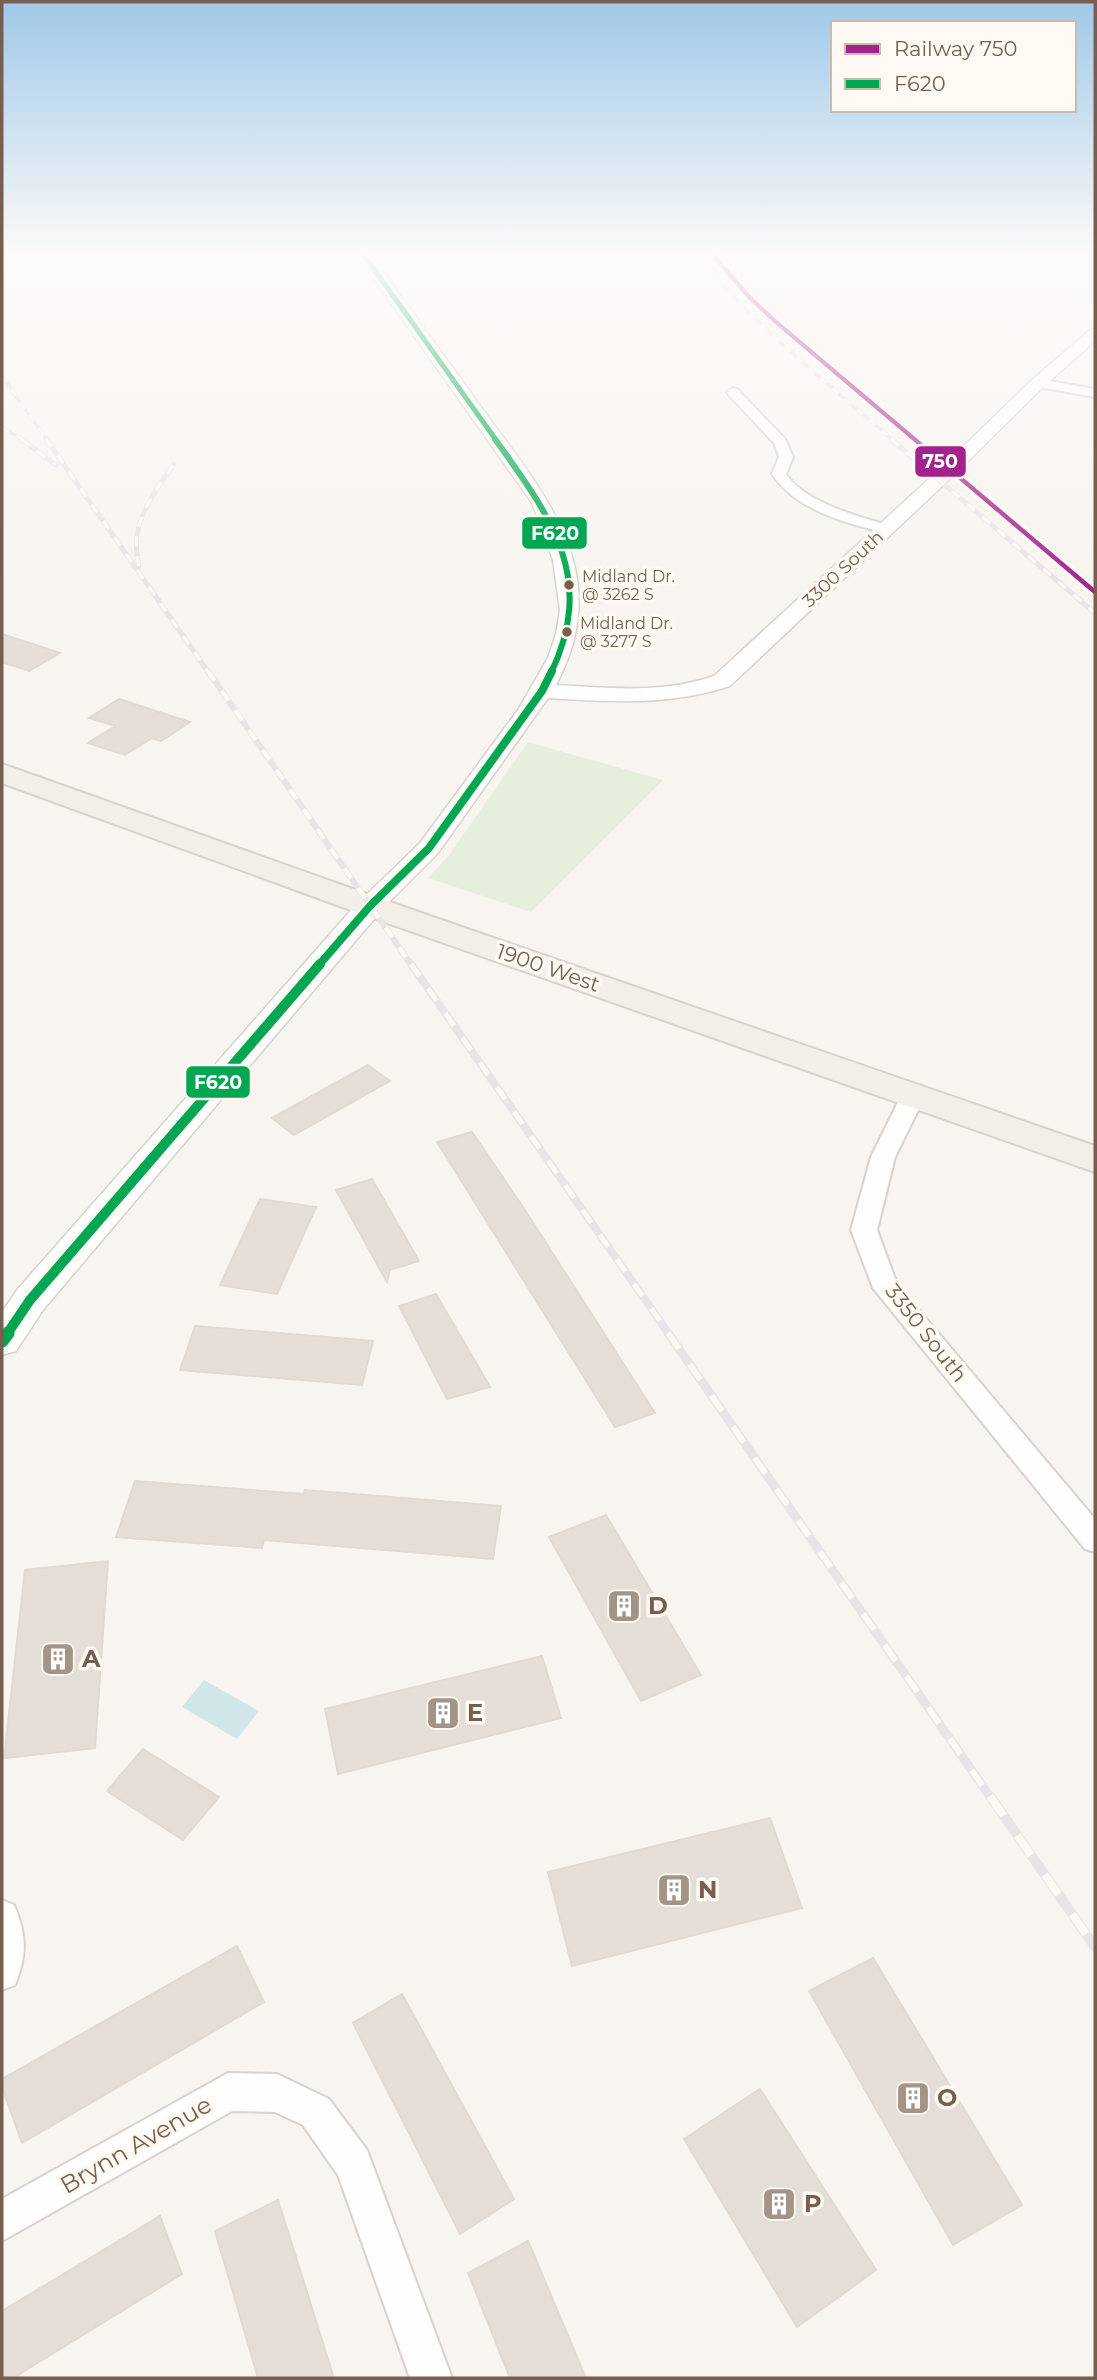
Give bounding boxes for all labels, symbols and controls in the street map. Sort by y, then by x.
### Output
legend [831,21,1076,112]
text: Railway 750 [894,36,1017,61]
text: F620 [894,71,946,96]
line badge: 750 [914,445,967,478]
text: 750 [922,450,958,473]
line badge: F620 [521,516,588,550]
text: F620 [531,522,579,545]
street label: 3300 South [798,526,888,612]
place label: Midland Dr. @ 3262 S [582,567,675,604]
marker: Midland Dr. @ 3262 S [562,578,576,592]
place label: Midland Dr. @ 3277 S [580,614,673,651]
marker: Midland Dr. @ 3277 S [560,625,574,639]
street label: 1900 West [493,938,603,997]
line badge: F620 [185,1065,251,1099]
text: F620 [194,1071,242,1094]
street label: 3350 South [880,1279,972,1387]
building icon: D [605,1587,643,1625]
place label: D [648,1591,668,1620]
building icon: A [39,1640,77,1678]
place label: A [81,1644,101,1673]
building icon: E [424,1694,462,1732]
place label: E [467,1698,483,1727]
building icon: N [655,1871,693,1909]
place label: N [698,1875,717,1904]
building icon: O [894,2079,932,2117]
place label: O [937,2083,957,2112]
street label: Brynn Avenue [55,2090,217,2200]
building icon: P [760,2185,798,2223]
place label: P [804,2189,822,2218]

